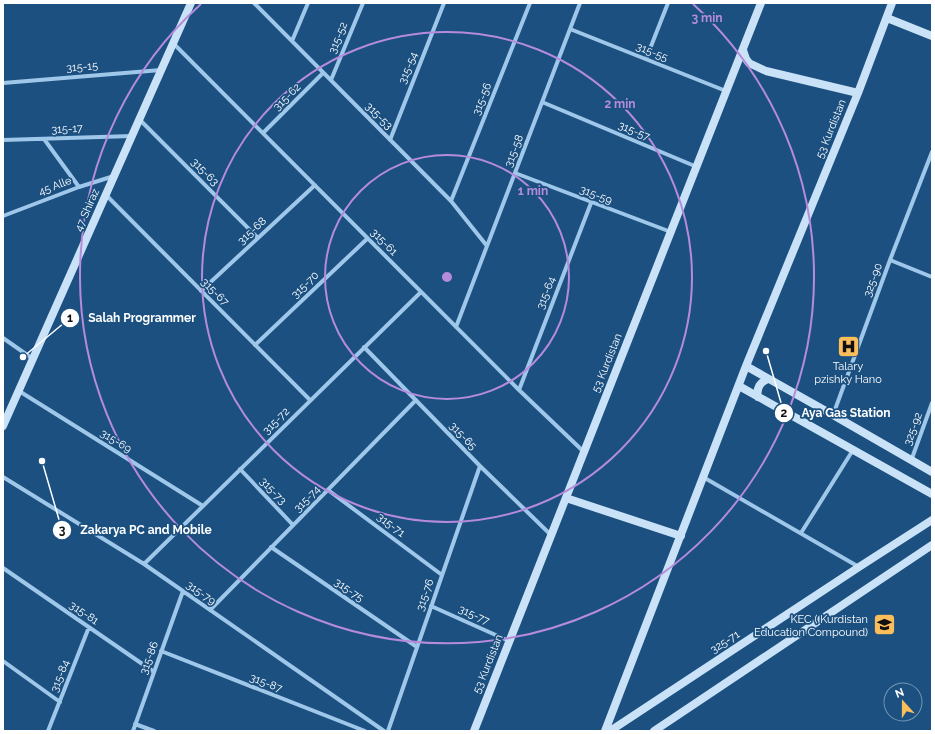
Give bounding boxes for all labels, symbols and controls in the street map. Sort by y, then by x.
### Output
text: 3 min [691,11,723,25]
street label: 315-52 [326,20,350,56]
street label: 315-55 [634,40,670,64]
street label: 315-54 [396,50,420,86]
street label: 315-15 [66,59,98,75]
street label: 315-62 [271,80,304,113]
street label: 315-56 [470,81,494,117]
text: 2 min [604,97,636,111]
street label: 53 Kurdistan [813,98,849,160]
street label: 315-53 [363,100,395,132]
street label: 315-57 [616,119,652,143]
street label: 315-17 [51,122,83,136]
street label: 315-58 [502,133,526,169]
street label: 315-63 [188,155,222,189]
street label: 45 Alle [37,174,74,198]
street label: 315-59 [578,183,614,207]
text: 1 min [518,184,548,198]
street label: 47 Shiraz [72,186,102,233]
street label: 315-68 [235,215,269,247]
street label: 315-61 [368,226,400,258]
street label: 325-90 [861,261,885,299]
street label: 315-70 [288,269,322,301]
centre of rings [440,270,454,284]
street label: 315-67 [198,275,232,309]
street label: 315-64 [534,275,558,311]
callout: Salah Programmer [60,306,203,330]
text: 1 [67,311,73,325]
text: Salah Programmer [88,311,196,325]
street label: 53 Kurdistan [589,332,625,394]
hospital icon: Talary pzishky Hano [835,333,861,359]
place label: Talary pzishky Hano [814,360,882,386]
callout: Aya Gas Station [774,401,899,425]
street label: 315-72 [260,405,292,437]
text: 2 [781,406,788,420]
text: Aya Gas Station [801,406,891,420]
street label: 325-92 [901,410,925,447]
street label: 315-65 [447,419,479,453]
street label: 315-69 [98,426,134,456]
street label: 315-73 [257,475,289,507]
street label: 315-74 [291,483,323,515]
street label: 315-71 [375,510,408,540]
callout: Zakarya PC and Mobile [52,518,220,542]
text: 3 [59,523,66,537]
text: Zakarya PC and Mobile [80,523,212,537]
street label: 315-75 [332,576,366,604]
street label: 315-76 [413,577,437,613]
street label: 315-79 [184,578,218,608]
street label: 315-81 [67,599,101,628]
street label: 315-77 [456,602,492,628]
school or university icon: KEC ( Kurdistan Education Compound) [871,612,897,638]
place label: KEC ( Kurdistan Education Compound) [754,613,868,639]
street label: 325-71 [708,628,742,656]
street label: 53 Kurdistan [470,633,506,695]
street label: 315-86 [137,639,161,676]
street label: 315-84 [48,658,72,694]
street label: 315-87 [248,671,284,695]
north arrow [883,682,923,722]
text: N [893,686,906,701]

